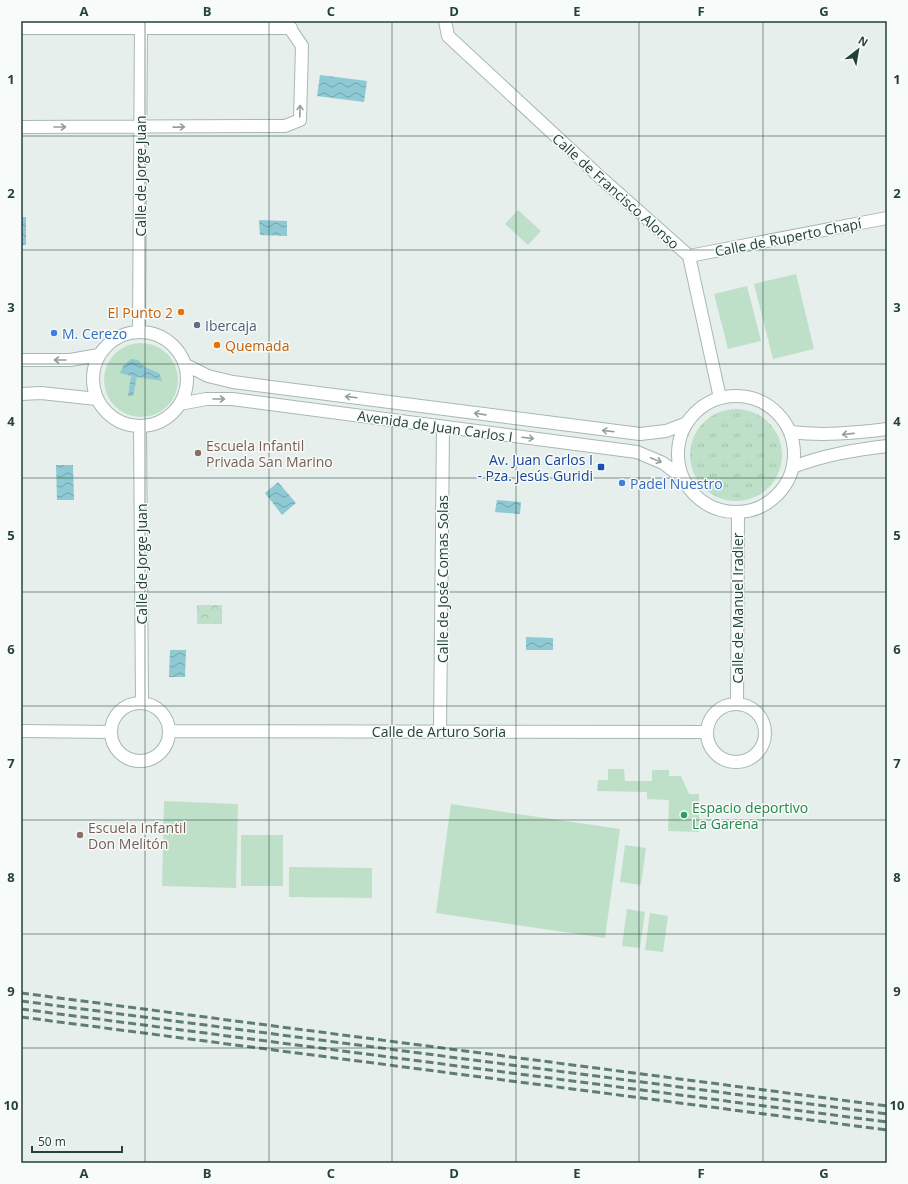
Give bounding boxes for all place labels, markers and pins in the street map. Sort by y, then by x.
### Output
place label: El Punto 2 [107,303,173,322]
marker: El Punto 2 [176,307,186,317]
place label: Ibercaja [205,316,257,335]
marker: Ibercaja [192,320,202,330]
place label: M. Cerezo [62,324,127,343]
marker: M. Cerezo [49,328,59,338]
place label: Quemada [225,336,289,355]
marker: Quemada [212,340,222,350]
place label: Escuela Infantil Privada San Marino [206,436,333,471]
marker: Escuela Infantil Privada San Marino [193,448,203,458]
place label: Av. Juan Carlos I - Pza. Jesús Guridi [477,450,593,485]
marker: Av. Juan Carlos I - Pza. Jesús Guridi [596,462,606,472]
place label: Padel Nuestro [630,474,723,493]
marker: Padel Nuestro [617,478,627,488]
place label: Espacio deportivo La Garena [692,798,808,833]
marker: Espacio deportivo La Garena [679,810,689,820]
place label: Escuela Infantil Don Melitón [88,818,186,853]
marker: Escuela Infantil Don Melitón [75,830,85,840]

